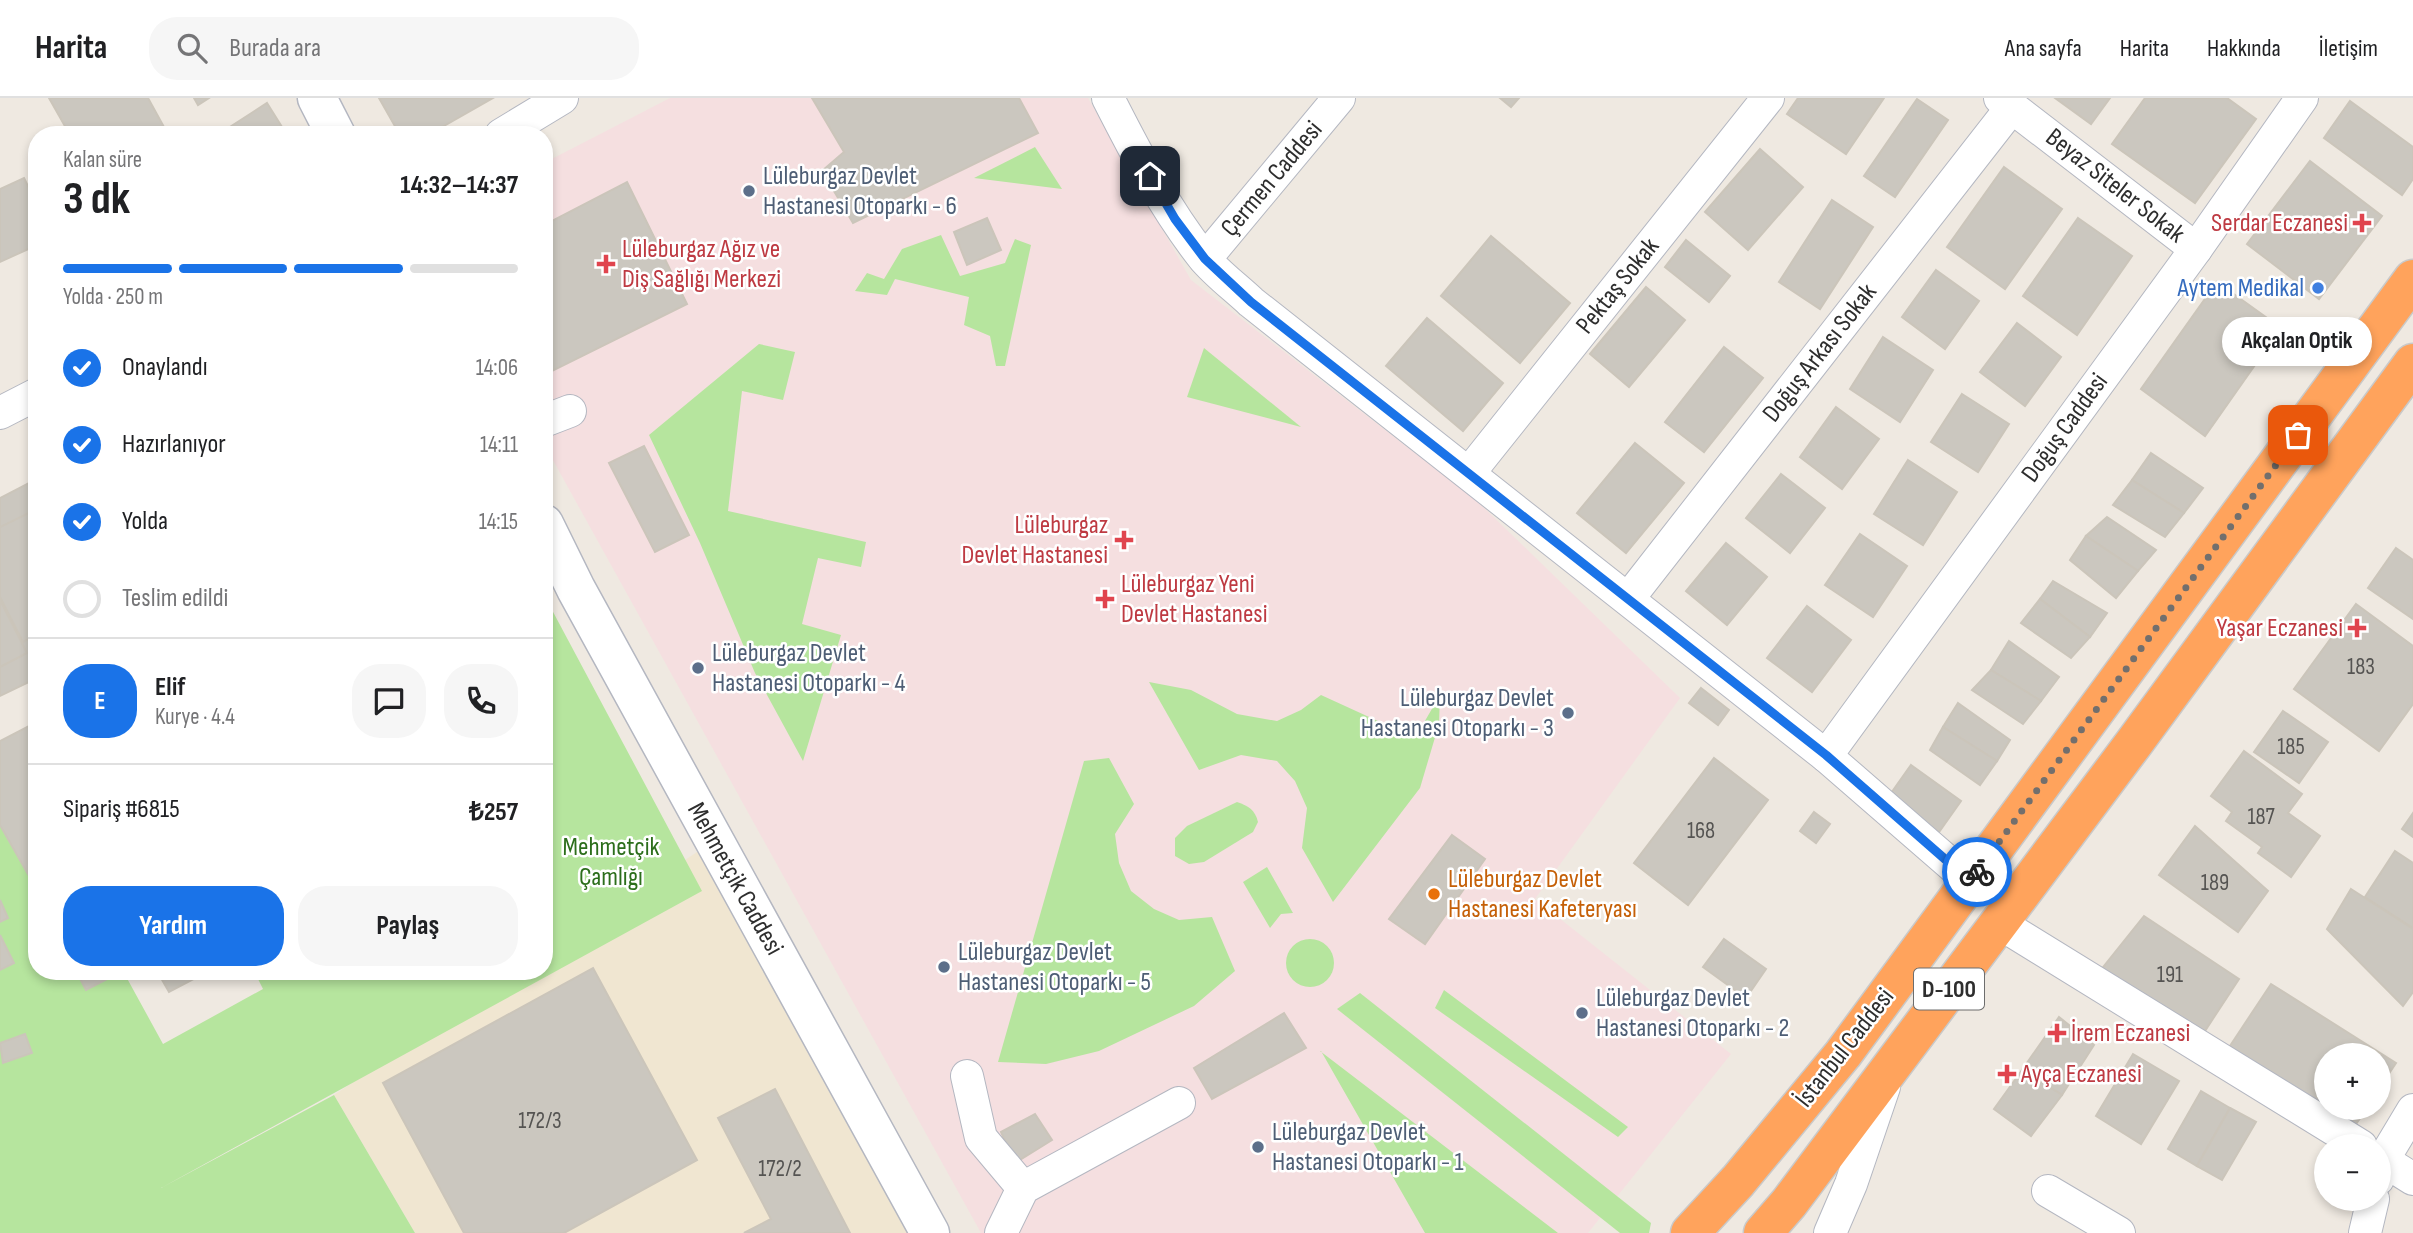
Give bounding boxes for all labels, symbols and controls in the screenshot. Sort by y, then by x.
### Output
search box [149,17,639,80]
text: Harita [35,28,107,68]
icon: search [173,29,211,67]
text: Burada ara [229,33,321,64]
text: Ana sayfa [2005,34,2082,63]
text: Harita [2120,34,2169,63]
text: Hakkında [2207,34,2281,63]
text: İletişim [2319,34,2378,63]
street label: Çermen Caddesi [1215,115,1329,243]
street label: Beyaz Siteler Sokak [2039,122,2191,250]
text: Kalan süre [63,146,142,174]
pin [1120,146,1180,206]
icon: home [1131,157,1169,195]
place label: Lüleburgaz Devlet Hastanesi Otoparkı - 6 [763,161,957,222]
text: 14:32–14:37 [400,170,518,201]
text: 3 dk [63,172,130,227]
marker: Lüleburgaz Devlet Hastanesi Otoparkı - 6 [741,183,757,199]
place label: Serdar Eczanesi [2211,208,2348,239]
marker: Serdar Eczanesi [2354,215,2370,231]
street label: Pektaş Sokak [1570,232,1666,340]
place label: Lüleburgaz Ağız ve Diş Sağlığı Merkezi [622,234,781,295]
marker: Lüleburgaz Ağız ve Diş Sağlığı Merkezi [596,254,616,274]
place label: Aytem Medikal [2177,273,2304,304]
street label: Doğuş Arkası Sokak [1756,277,1884,428]
marker: Aytem Medikal [2310,280,2326,296]
text: Yolda · 250 m [63,283,163,311]
callout: Akçalan Optik [2223,316,2373,365]
text: Akçalan Optik [2241,327,2353,355]
icon: check [63,349,101,387]
text: Onaylandı [122,352,207,383]
text: 14:06 [476,354,518,382]
street label: Doğuş Caddesi [2015,368,2115,488]
pin [2268,405,2328,465]
icon: bag [2279,416,2317,454]
icon: check [63,426,101,464]
text: Hazırlanıyor [122,429,226,460]
text: 14:11 [480,431,518,459]
icon: check [63,503,101,541]
text: Yolda [122,506,168,537]
text: 14:15 [479,508,518,536]
place label: Lüleburgaz Devlet Hastanesi [961,510,1108,571]
marker: Lüleburgaz Devlet Hastanesi [1114,530,1134,550]
place label: Lüleburgaz Yeni Devlet Hastanesi [1121,569,1268,630]
text: Teslim edildi [122,583,228,614]
marker: Lüleburgaz Yeni Devlet Hastanesi [1095,589,1115,609]
place label: Yaşar Eczanesi [2217,613,2343,644]
marker: Yaşar Eczanesi [2349,620,2365,636]
place label: Lüleburgaz Devlet Hastanesi Otoparkı - 4 [712,638,905,699]
house number: 183 [2347,653,2375,681]
marker: Lüleburgaz Devlet Hastanesi Otoparkı - 4 [690,660,706,676]
button: chat [352,664,426,738]
button: phone [444,664,518,738]
text: Elif [155,672,185,703]
place label: Lüleburgaz Devlet Hastanesi Otoparkı - 3 [1361,683,1554,744]
text: E [94,686,106,717]
text: Kurye · 4.4 [155,703,235,731]
marker: Lüleburgaz Devlet Hastanesi Otoparkı - 3 [1560,705,1576,721]
house number: 185 [2277,733,2305,761]
text: Sipariş #6815 [63,794,180,825]
text: ₺257 [469,797,518,828]
street label: Mehmetçik Caddesi [680,797,790,961]
house number: 187 [2247,803,2275,831]
house number: 168 [1687,817,1715,845]
park label: Mehmetçik Çamlığı [563,832,660,893]
courier [1942,837,2012,907]
icon: bike [1958,853,1996,891]
place label: Lüleburgaz Devlet Hastanesi Kafeteryası [1448,864,1637,925]
house number: 189 [2201,869,2229,897]
button: Yardım [63,886,284,966]
button: Paylaş [298,886,518,966]
marker: Lüleburgaz Devlet Hastanesi Kafeteryası [1426,886,1442,902]
place label: Lüleburgaz Devlet Hastanesi Otoparkı - 5 [958,937,1151,998]
marker: Lüleburgaz Devlet Hastanesi Otoparkı - 5 [936,959,952,975]
house number: 191 [2157,961,2183,989]
road number: D-100 [1914,968,1984,1010]
street label: İstanbul Caddesi [1789,982,1901,1114]
place label: Lüleburgaz Devlet Hastanesi Otoparkı - 2 [1596,983,1789,1044]
marker: Lüleburgaz Devlet Hastanesi Otoparkı - 2 [1574,1005,1590,1021]
place label: İrem Eczanesi [2071,1018,2190,1049]
marker: İrem Eczanesi [2049,1025,2065,1041]
map controls [2314,1043,2391,1211]
button: + [2314,1043,2391,1120]
place label: Ayça Eczanesi [2020,1059,2142,1090]
marker: Ayça Eczanesi [1999,1066,2015,1082]
house number: 172/3 [518,1107,562,1135]
place label: Lüleburgaz Devlet Hastanesi Otoparkı - 1 [1272,1117,1464,1178]
button: − [2314,1134,2391,1211]
marker: Lüleburgaz Devlet Hastanesi Otoparkı - 1 [1250,1139,1266,1155]
house number: 172/2 [758,1155,802,1183]

